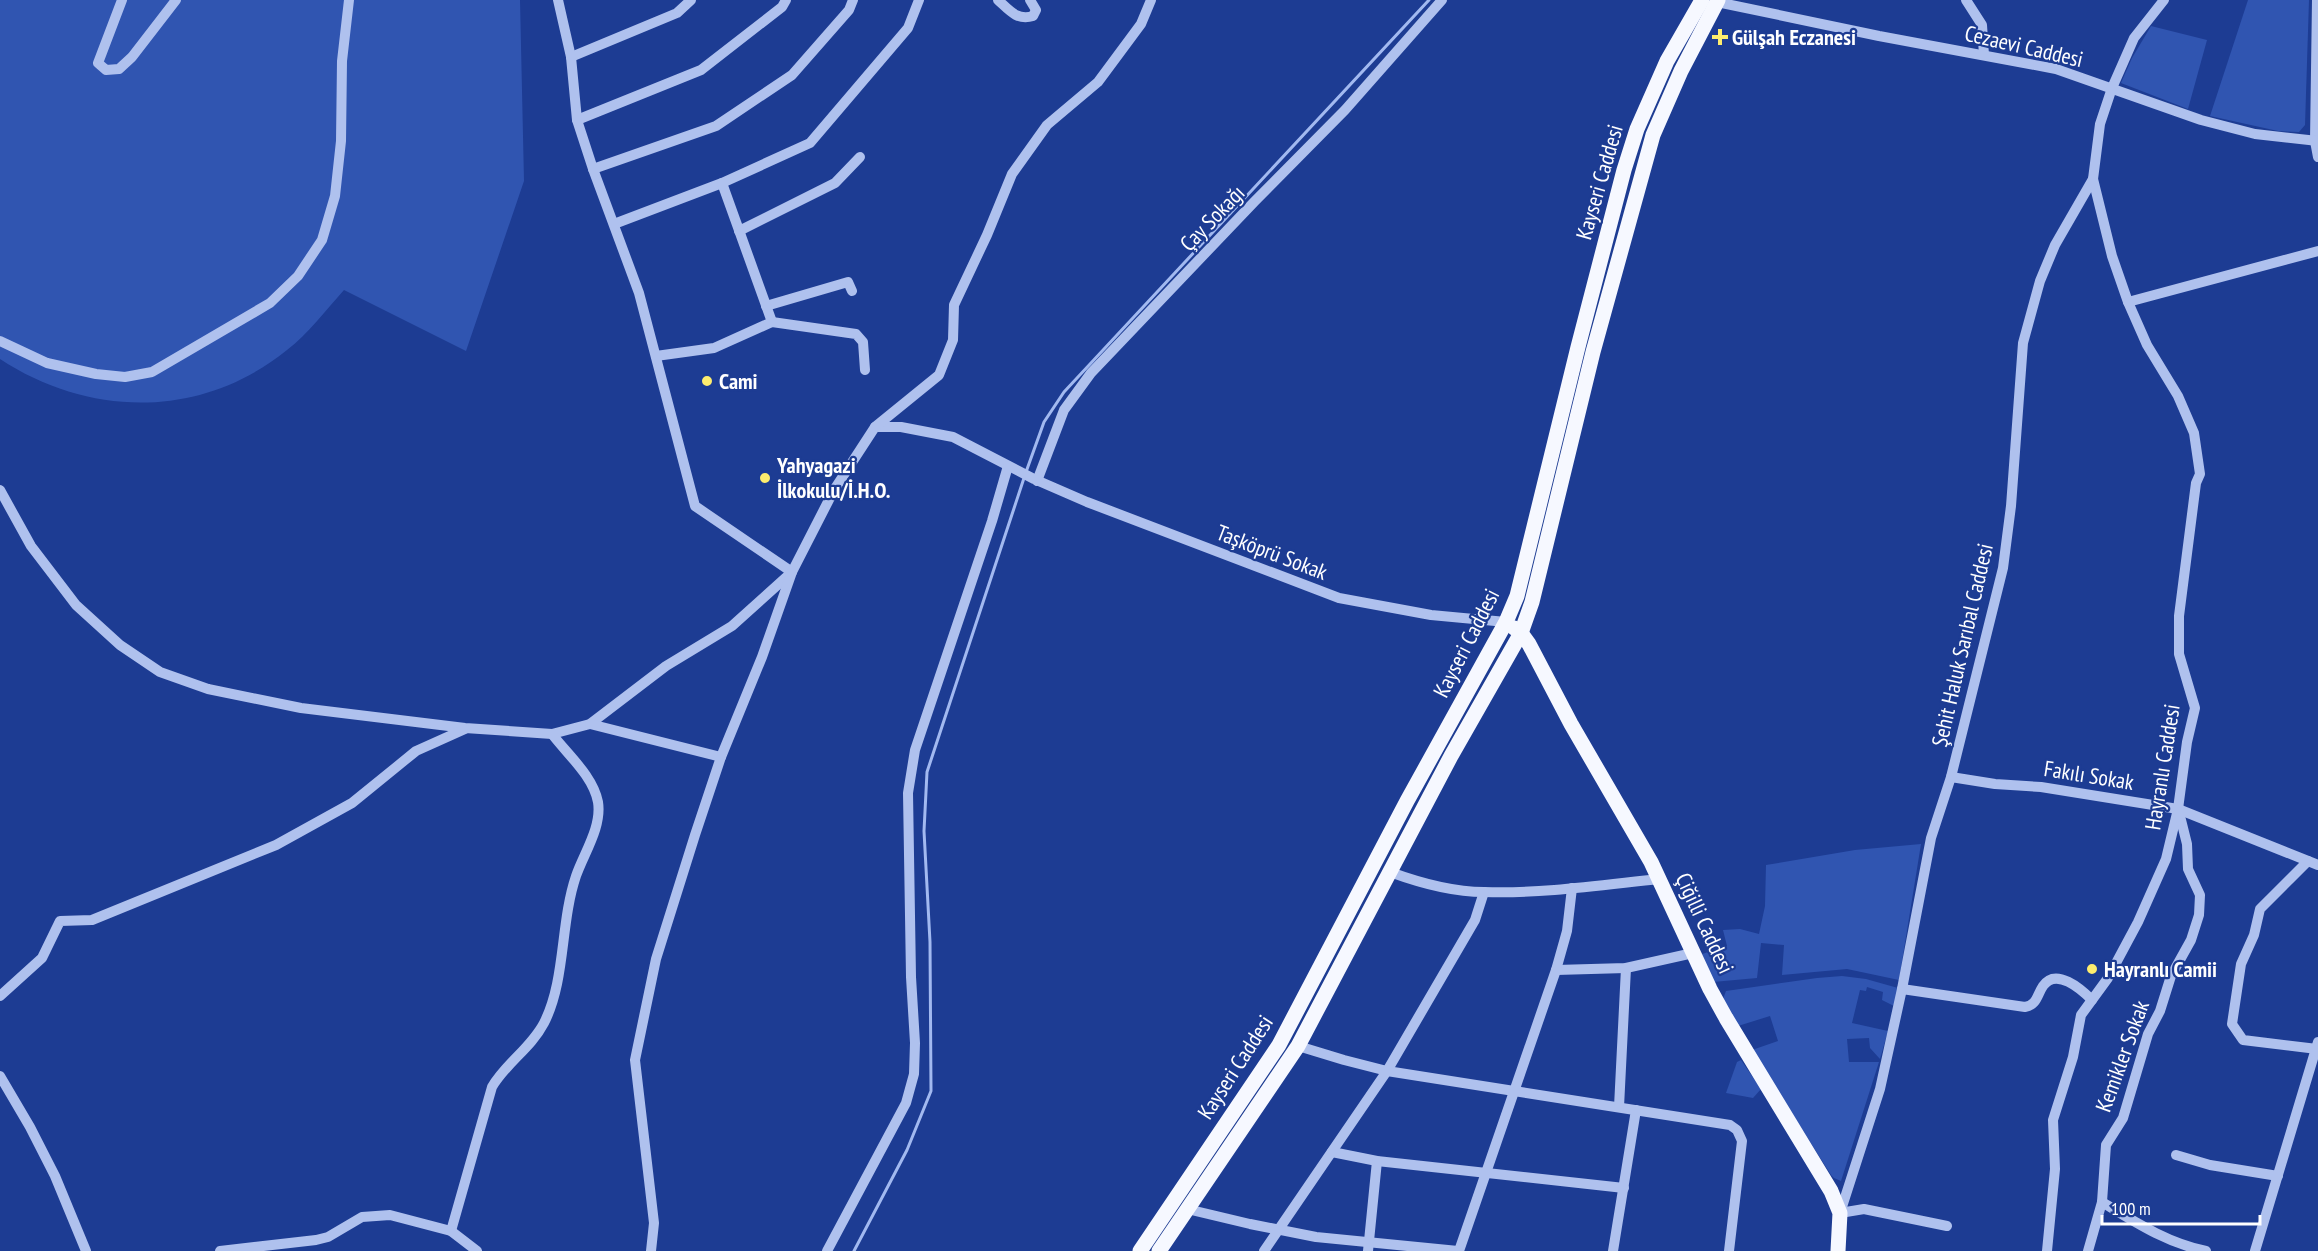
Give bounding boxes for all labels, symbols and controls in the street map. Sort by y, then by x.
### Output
street label: Cezaevi Caddesi [1962,19,2086,73]
place label: Gülşah Eczanesi [1732,23,1856,51]
marker: Gülşah Eczanesi [1713,30,1727,44]
street label: Kayseri Caddesi [1569,121,1629,243]
street label: Çay Sokağı [1174,179,1250,257]
place label: Cami [719,367,758,395]
marker: Cami [700,374,714,388]
place label: Yahyagazi İlkokulu/İ.H.O. [776,451,891,504]
marker: Yahyagazi İlkokulu/İ.H.O. [758,471,772,485]
street label: Taşköprü Sokak [1213,518,1332,586]
street label: Şehit Haluk Sarıbal Caddesi [1925,541,1999,749]
street label: Kayseri Caddesi [1427,584,1505,702]
street label: Hayranlı Caddesi [2138,702,2186,832]
street label: Fakılı Sokak [2042,754,2136,796]
street label: Çiğilli Caddesi [1670,868,1740,978]
place label: Hayranlı Camii [2104,955,2217,983]
marker: Hayranlı Camii [2085,962,2099,976]
street label: Kemikler Sokak [2089,996,2155,1115]
street label: Kayseri Caddesi [1191,1010,1279,1124]
scale bar [2102,1188,2260,1226]
text: 100 m [2111,1197,2151,1220]

